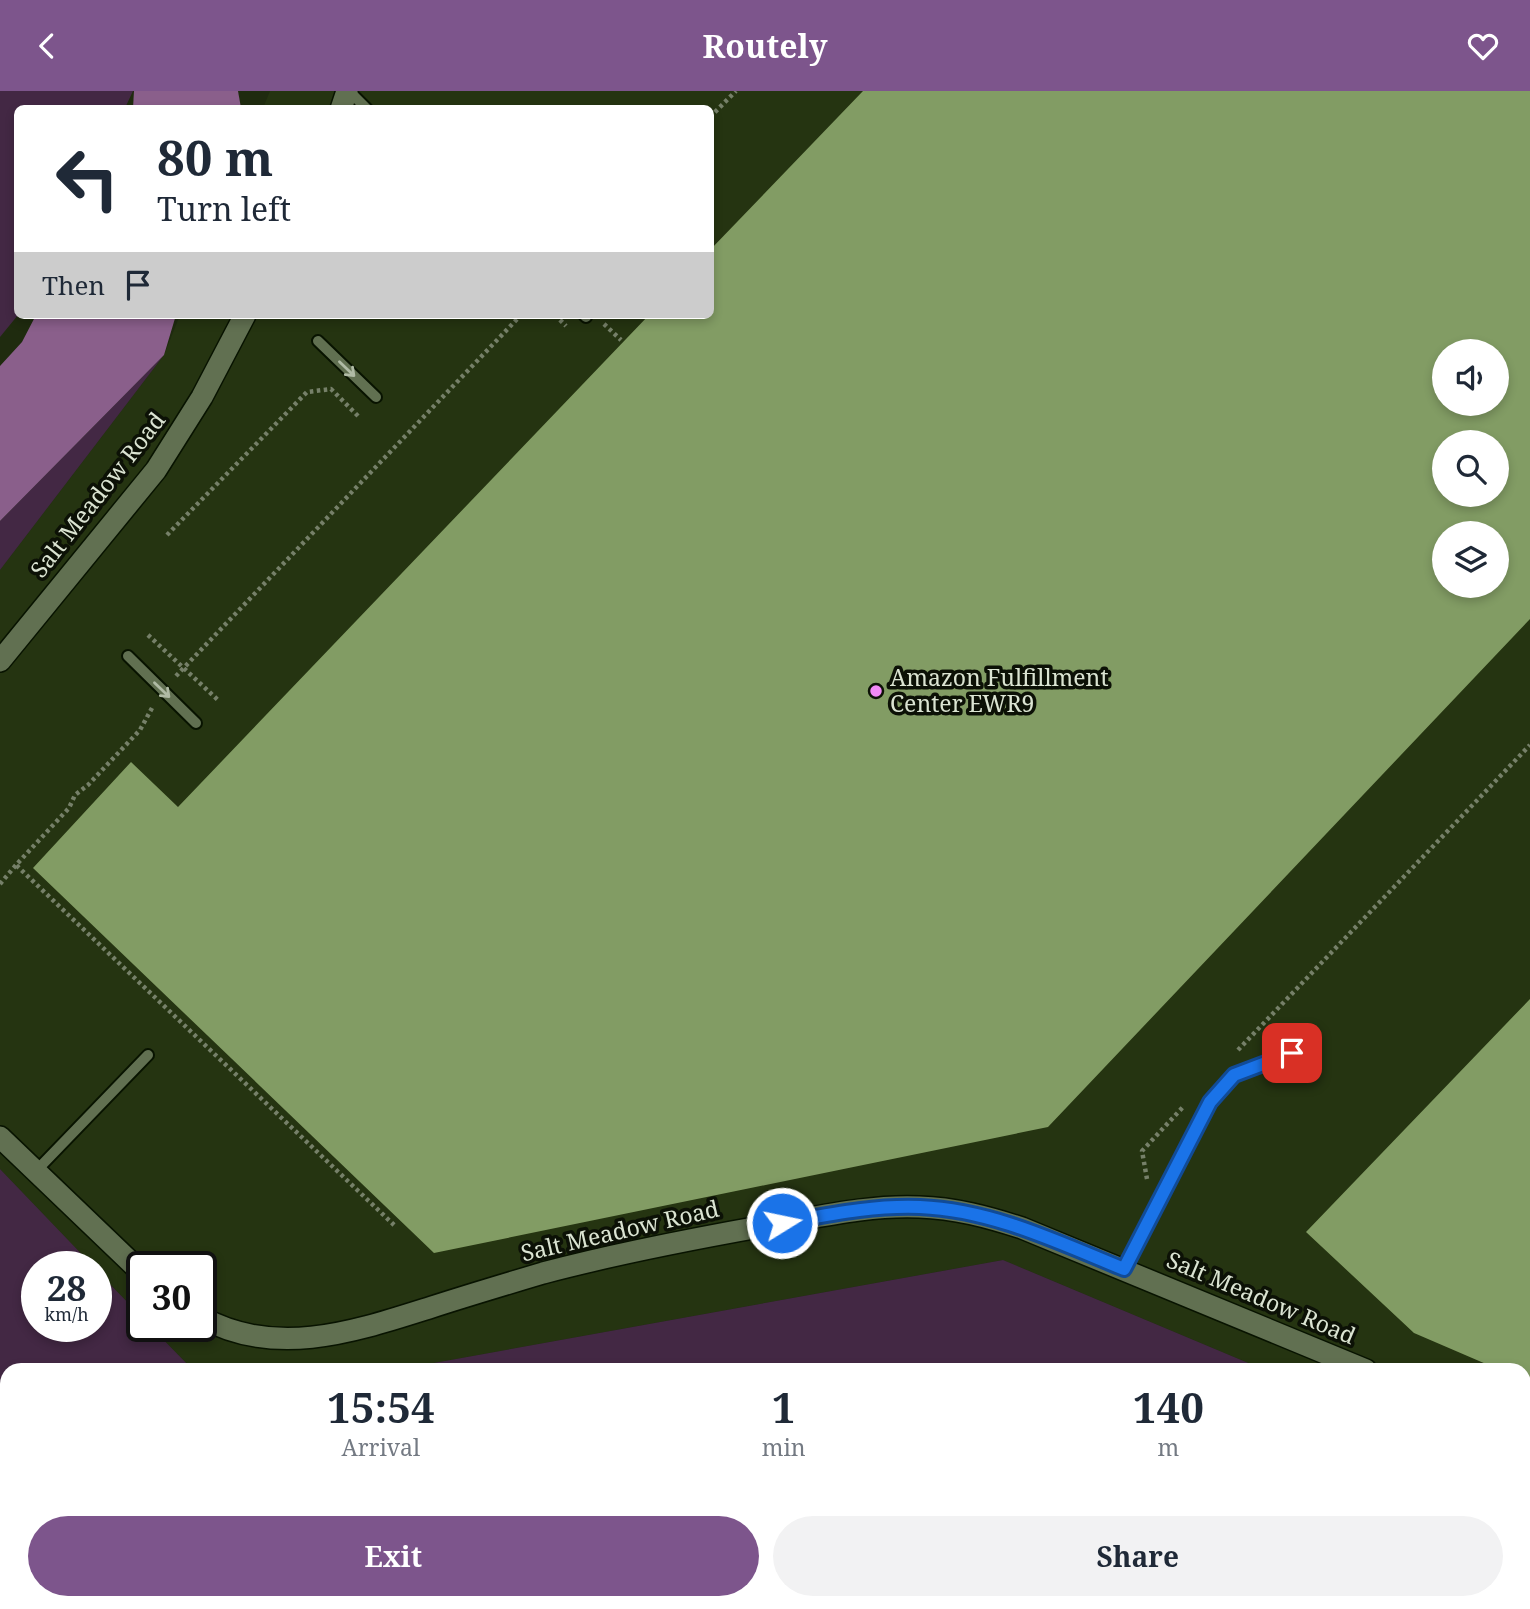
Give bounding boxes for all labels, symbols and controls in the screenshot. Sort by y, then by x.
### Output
text: Routely [703,24,827,67]
icon: back [28,27,66,65]
icon: heart [1464,27,1502,65]
text: 80 m [157,124,273,190]
icon: left [42,133,133,224]
text: Turn left [157,187,291,230]
icon: arrive [119,266,157,304]
text: Then [42,267,105,303]
map controls [1432,339,1509,598]
button: sound [1432,339,1509,416]
one-way arrow [338,361,355,378]
street label: Salt Meadow Road [22,405,172,584]
button: search [1432,430,1509,507]
button: layers [1432,521,1509,598]
place label: Amazon Fulfillment Center EWR9 [890,661,1109,719]
one-way arrow [153,681,170,698]
marker: Amazon Fulfillment Center EWR9 [868,683,884,699]
pin [1262,1023,1322,1083]
icon: arrive [1273,1034,1311,1072]
position arrow [745,1186,819,1260]
street label: Salt Meadow Road [518,1192,722,1268]
street label: Salt Meadow Road [1162,1243,1361,1351]
speed limit sign: 30 [126,1251,217,1342]
text: 28 [47,1264,86,1311]
text: km/h [44,1302,89,1326]
text: 15:54 [327,1378,435,1435]
text: 1 [772,1378,796,1435]
text: 140 [1133,1378,1204,1435]
text: Arrival [342,1431,420,1463]
text: min [762,1431,806,1463]
text: m [1157,1431,1179,1463]
button: Exit [28,1516,759,1596]
button: Share [773,1516,1503,1596]

